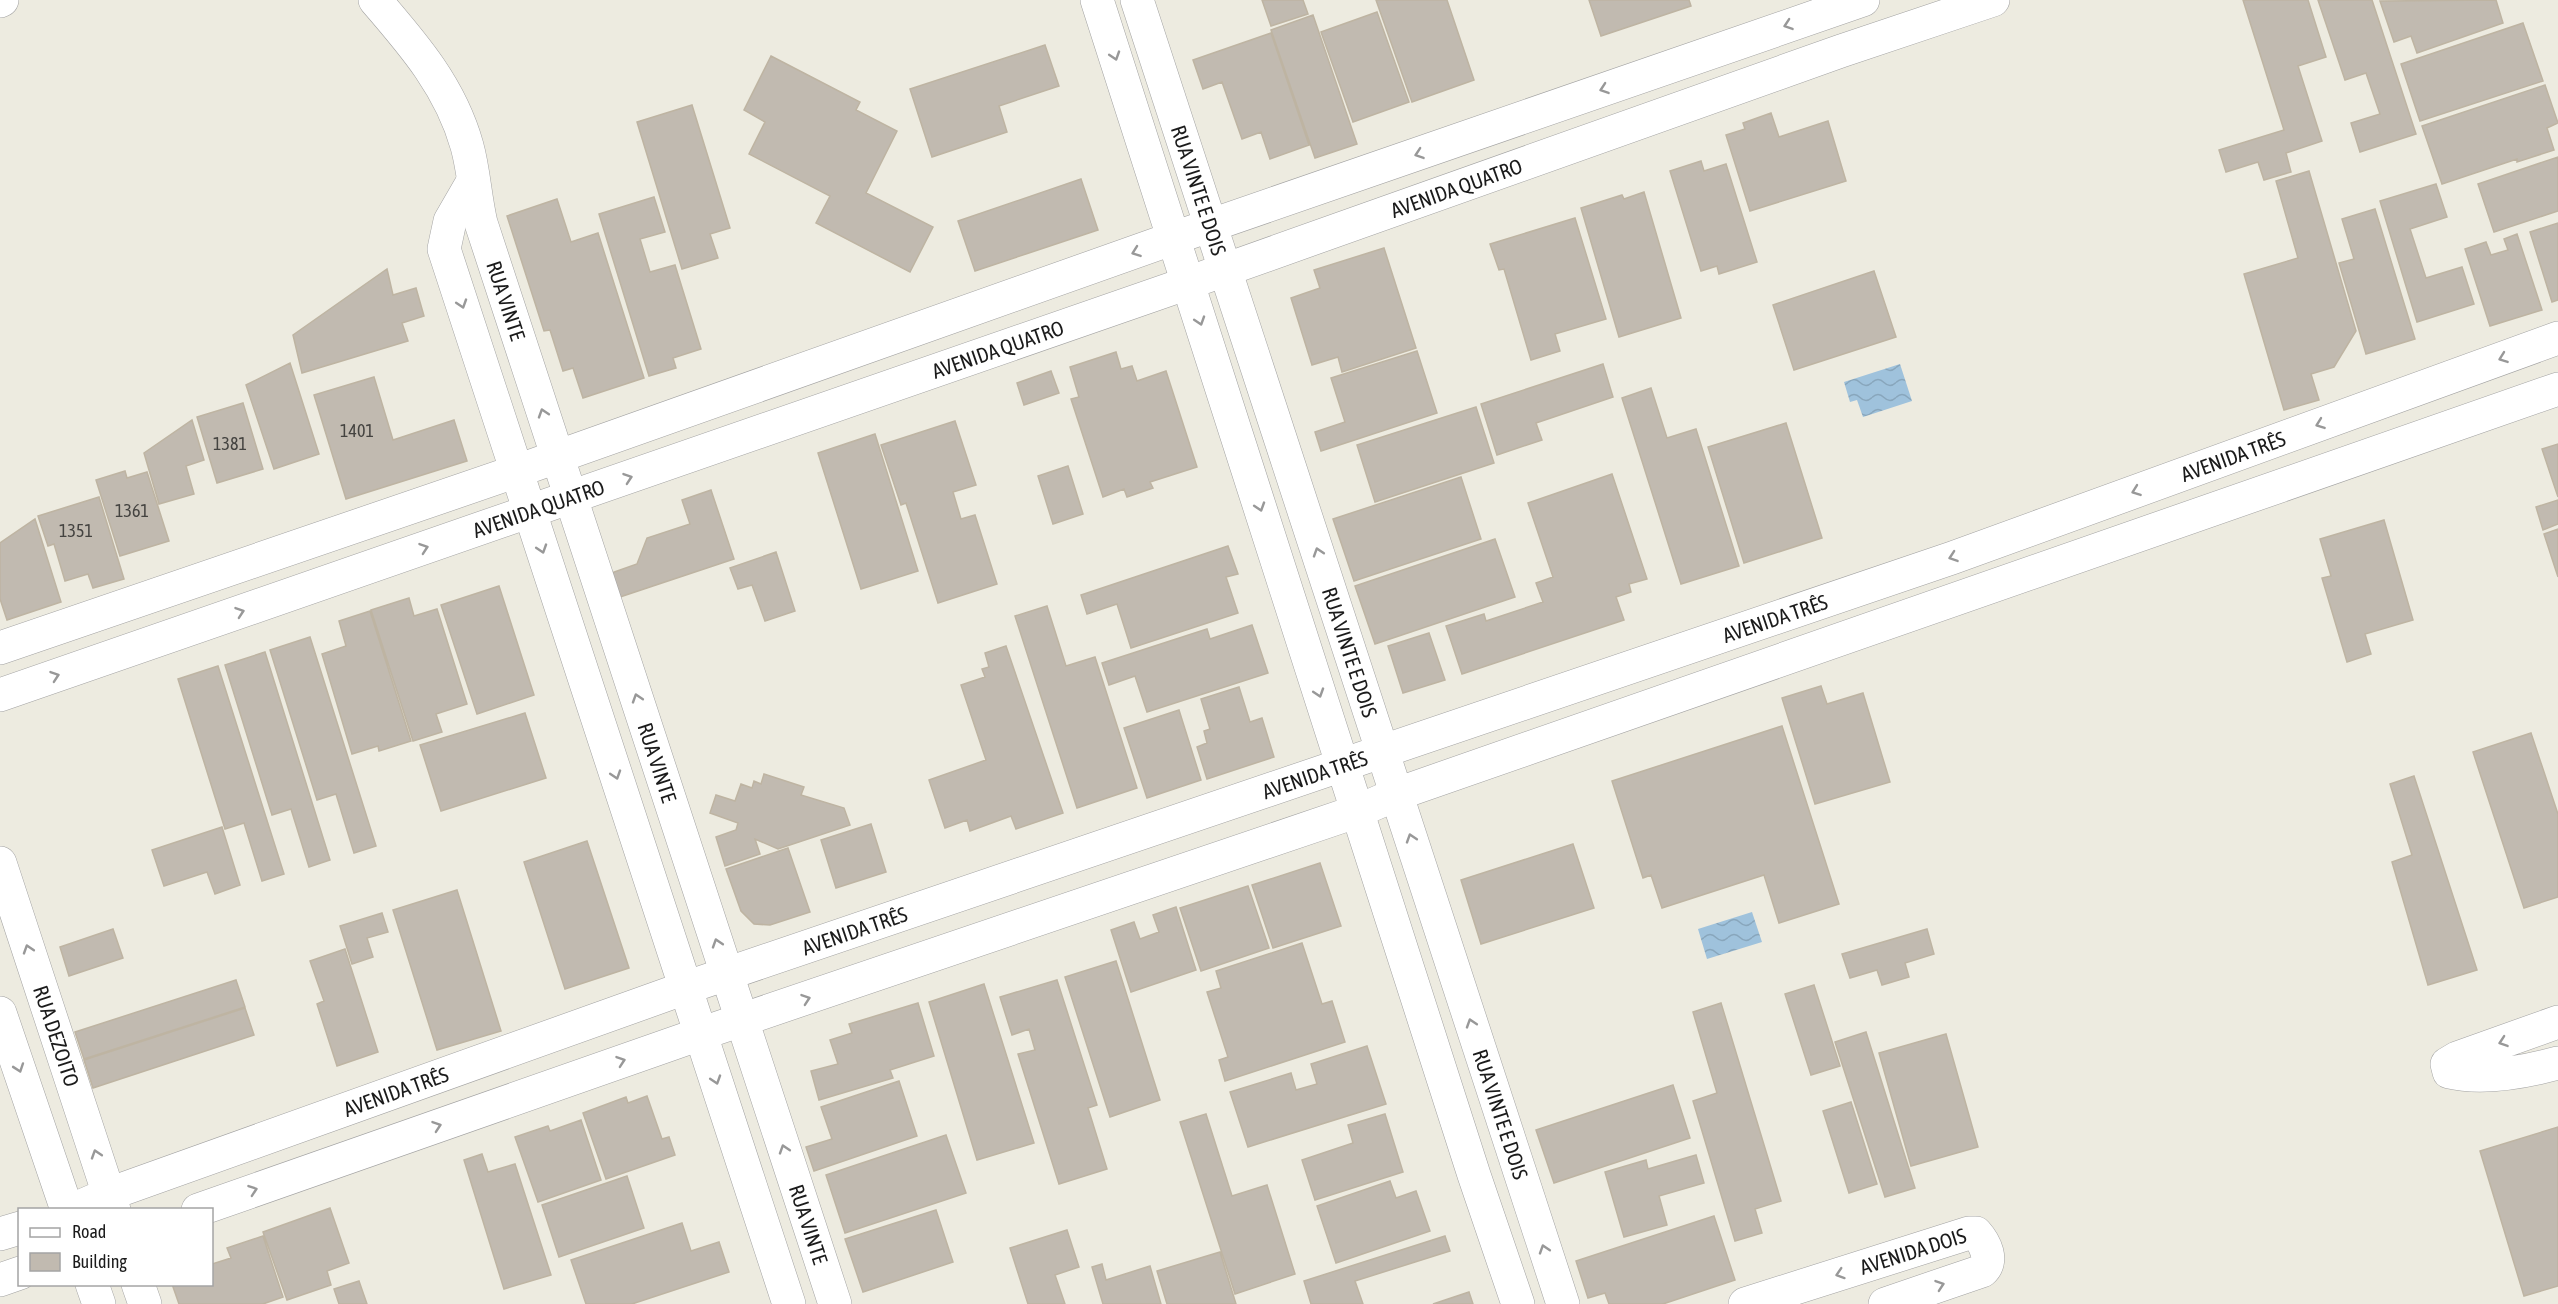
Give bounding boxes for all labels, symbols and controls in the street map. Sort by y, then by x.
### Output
one-way arrow [1783,18,1794,31]
one-way arrow [1108,50,1120,61]
one-way arrow [1599,82,1609,95]
street label: RUA VINTE E DOIS [1167,122,1232,258]
one-way arrow [1414,146,1425,159]
street label: AVENIDA QUATRO [1387,153,1525,222]
one-way arrow [1131,244,1142,257]
street label: RUA VINTE [482,258,531,343]
one-way arrow [455,298,468,309]
street label: AVENIDA QUATRO [929,315,1067,383]
one-way arrow [1193,315,1206,326]
one-way arrow [2498,350,2509,363]
one-way arrow [538,408,551,419]
one-way arrow [2315,417,2326,430]
house number: 1401 [340,420,374,441]
street label: AVENIDA TRÊS [2178,426,2289,486]
house number: 1381 [213,433,247,454]
one-way arrow [622,473,633,486]
street label: AVENIDA QUATRO [470,474,608,542]
one-way arrow [2132,483,2142,496]
house number: 1361 [115,500,149,521]
one-way arrow [1253,501,1265,512]
house number: 1351 [59,520,93,541]
one-way arrow [418,543,429,556]
one-way arrow [535,543,548,554]
one-way arrow [1312,548,1325,558]
one-way arrow [1948,550,1959,563]
street label: RUA VINTE E DOIS [1318,584,1382,720]
street label: AVENIDA TRÊS [1719,589,1831,647]
one-way arrow [234,607,244,619]
one-way arrow [49,670,60,683]
one-way arrow [1312,687,1325,698]
one-way arrow [632,693,644,704]
street label: RUA VINTE [633,720,682,805]
street label: AVENIDA TRÊS [1259,745,1370,803]
one-way arrow [608,769,621,780]
one-way arrow [1406,833,1418,844]
street label: AVENIDA TRÊS [799,901,910,959]
one-way arrow [712,938,725,949]
one-way arrow [23,944,36,955]
street label: RUA DEZOITO [29,982,85,1090]
one-way arrow [800,993,811,1006]
one-way arrow [1466,1018,1478,1029]
one-way arrow [2498,1034,2509,1047]
street label: RUA VINTE E DOIS [1469,1046,1533,1182]
one-way arrow [615,1056,626,1069]
one-way arrow [11,1062,24,1073]
street label: AVENIDA TRÊS [340,1062,452,1121]
one-way arrow [708,1074,721,1085]
one-way arrow [431,1120,442,1133]
one-way arrow [779,1144,792,1155]
one-way arrow [90,1149,103,1160]
street label: RUA VINTE [785,1181,833,1267]
one-way arrow [247,1185,258,1198]
legend [18,1208,213,1286]
text: Road [72,1221,106,1242]
street label: AVENIDA DOIS [1857,1223,1969,1279]
one-way arrow [1538,1244,1551,1255]
text: Building [72,1251,127,1272]
one-way arrow [1835,1266,1846,1279]
one-way arrow [1934,1280,1945,1293]

